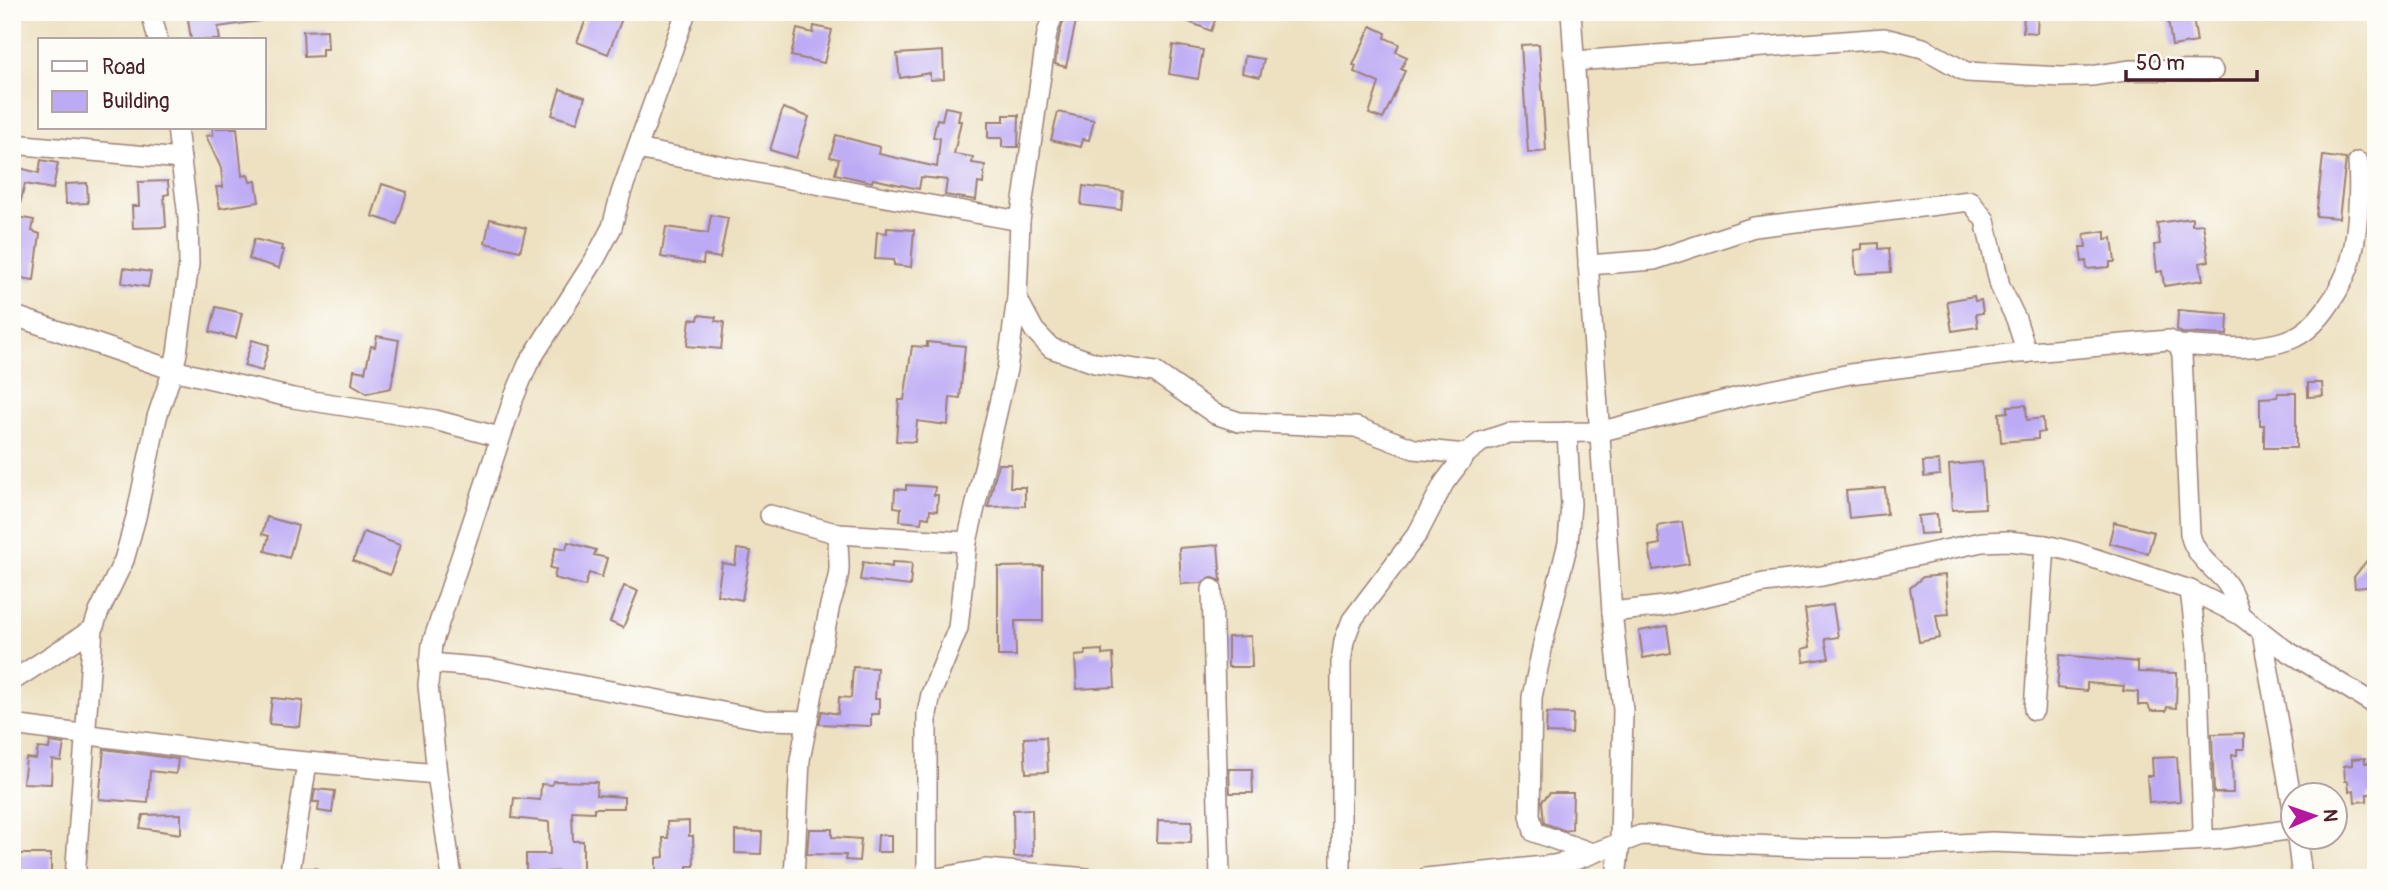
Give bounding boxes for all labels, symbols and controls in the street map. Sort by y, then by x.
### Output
legend [38,38,266,130]
scale bar [2126,38,2257,82]
text: 50 m [2136,50,2185,77]
text: Road [102,54,146,81]
text: Building [102,88,169,115]
north arrow [2280,782,2350,852]
text: N [2318,809,2342,822]

